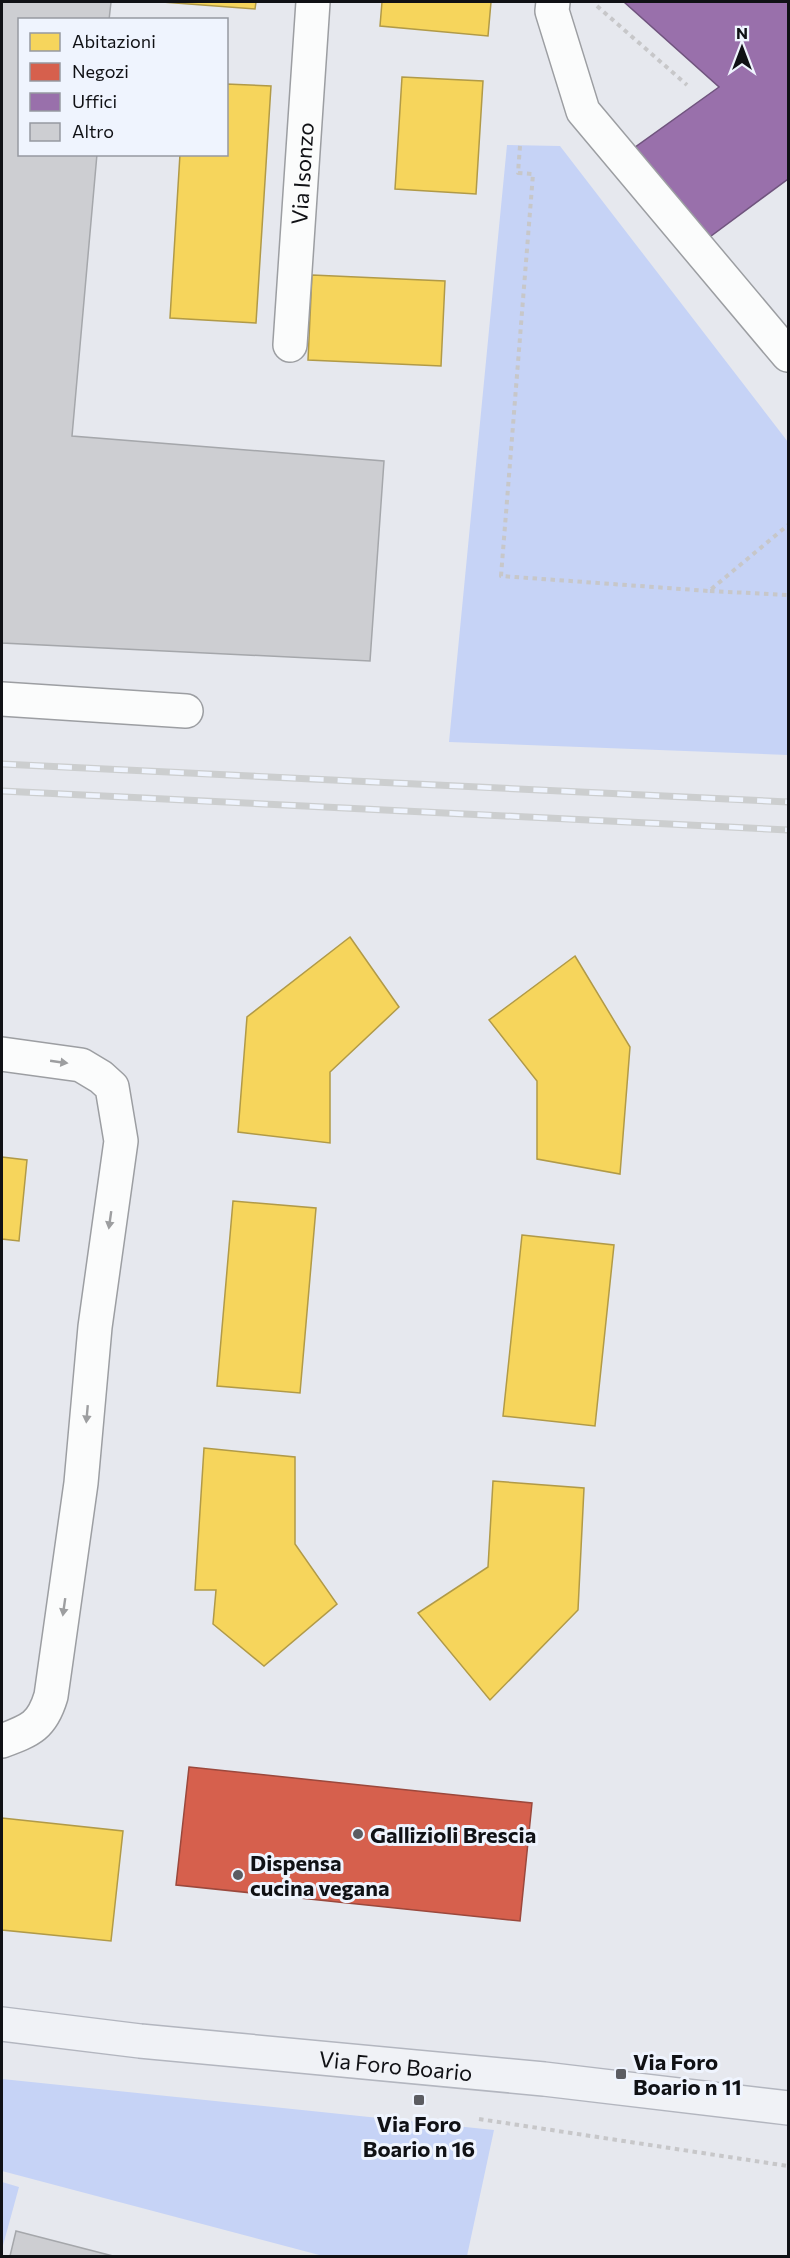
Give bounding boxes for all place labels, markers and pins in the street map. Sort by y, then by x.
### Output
place label: Gallizioli Brescia [370,1821,536,1848]
marker: Gallizioli Brescia [351,1827,365,1841]
place label: Dispensa cucina vegana [250,1849,390,1901]
marker: Dispensa cucina vegana [231,1868,245,1882]
place label: Via Foro Boario n 11 [633,2048,742,2100]
marker: Via Foro Boario n 11 [614,2067,628,2081]
marker: Via Foro Boario n 16 [412,2093,426,2107]
place label: Via Foro Boario n 16 [363,2110,475,2162]

